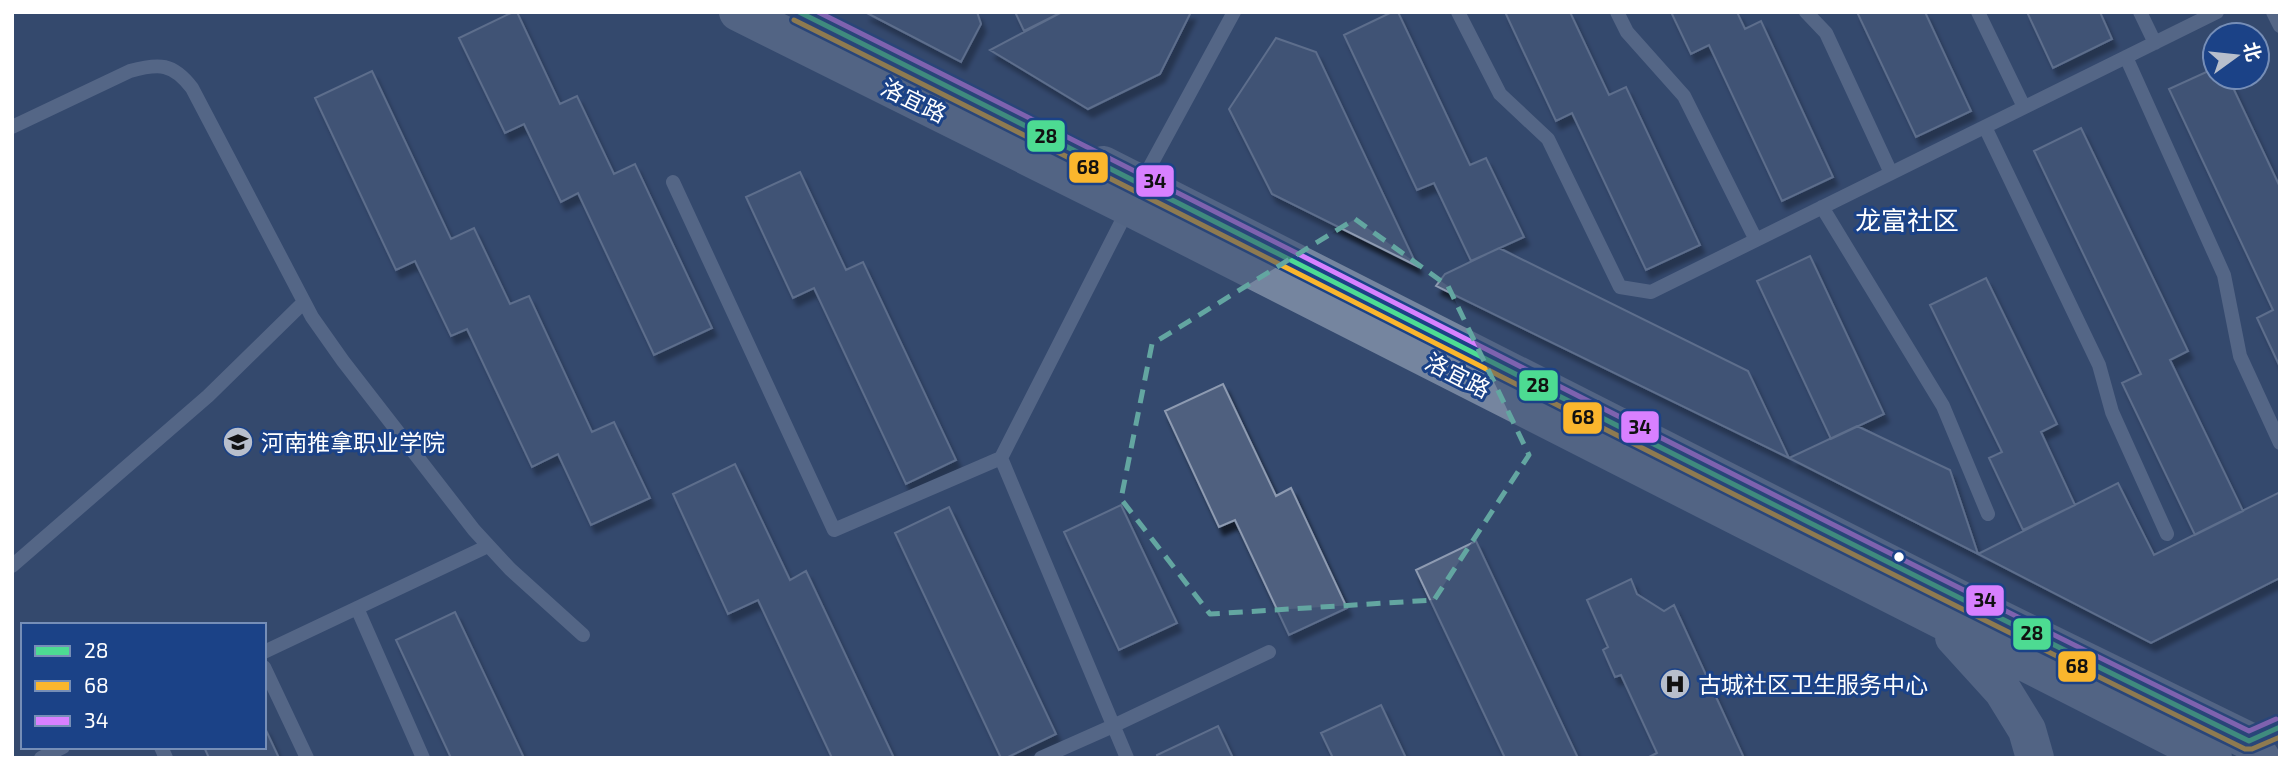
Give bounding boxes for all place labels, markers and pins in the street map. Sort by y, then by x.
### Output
school or university icon: 河南推拿职业学院 [221,425,255,459]
place label: 河南推拿职业学院 [261,428,445,456]
unlabelled marker [1892,550,1906,564]
hospital icon: 古城社区卫生服务中心 [1658,667,1692,701]
place label: 古城社区卫生服务中心 [1698,670,1928,698]

